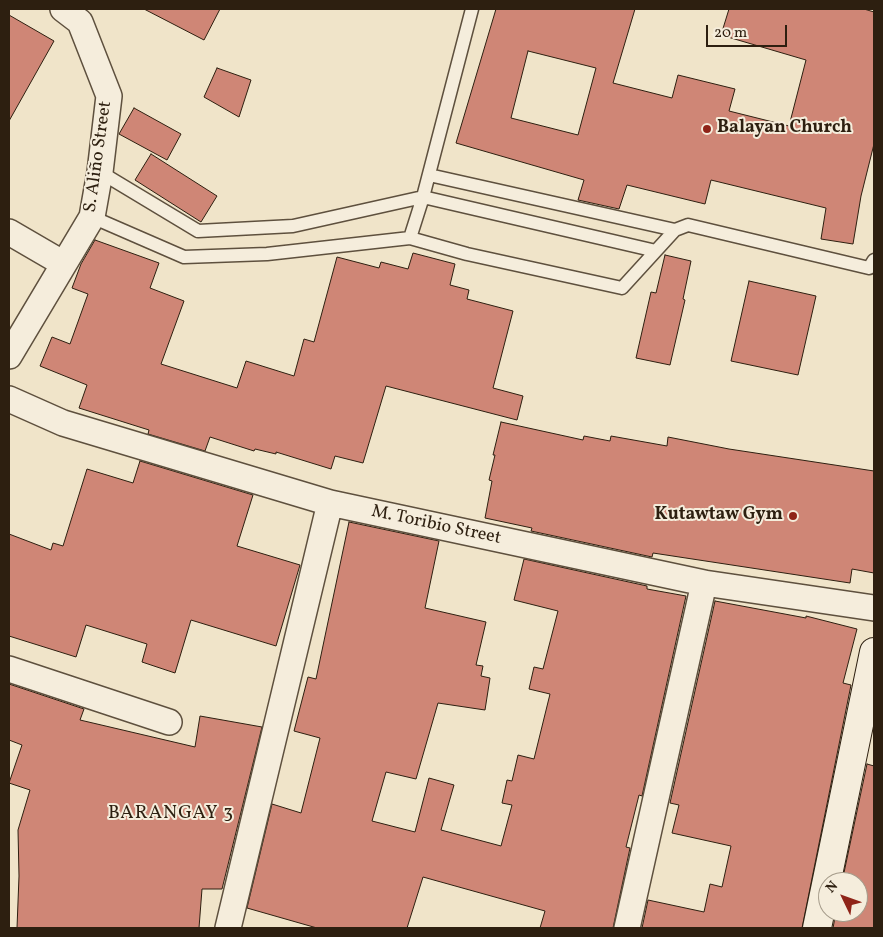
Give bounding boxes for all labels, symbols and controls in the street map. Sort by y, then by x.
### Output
scale bar [708,15,789,47]
text: 20 m [714,23,747,44]
street label: S. Aliño Street [80,100,118,214]
place label: Balayan Church [717,118,852,140]
marker: Balayan Church [701,123,713,135]
street label: M. Toribio Street [369,502,503,550]
place label: Kutawtaw Gym [655,505,783,527]
marker: Kutawtaw Gym [787,510,799,522]
district label: BARANGAY 3 [107,804,235,826]
north arrow [818,872,868,922]
text: N [822,877,843,897]

